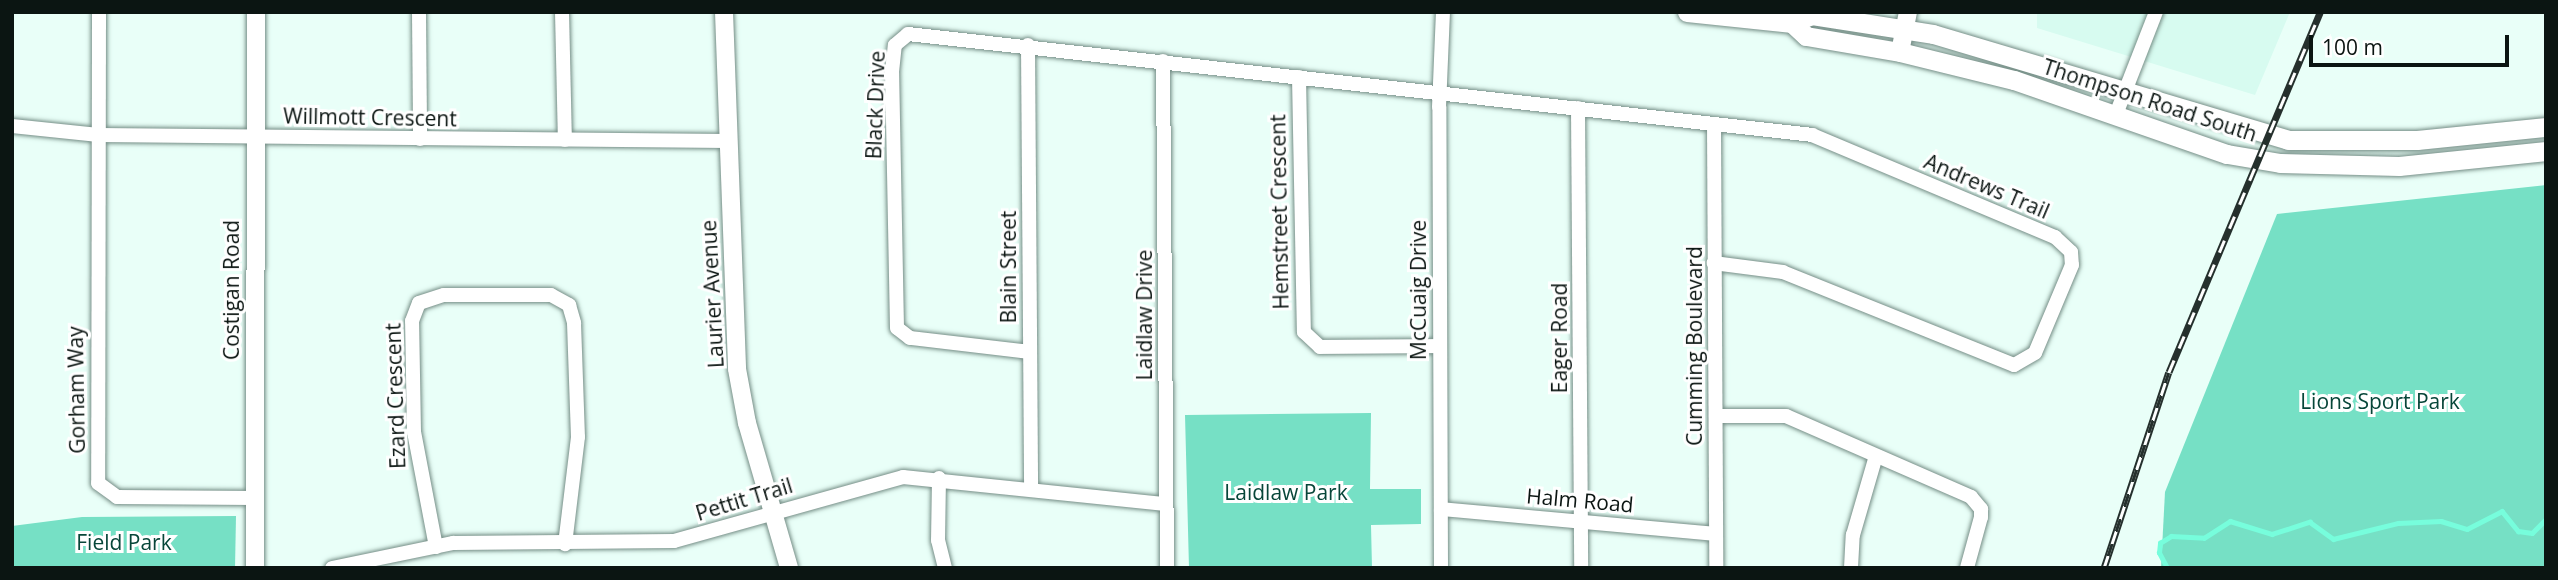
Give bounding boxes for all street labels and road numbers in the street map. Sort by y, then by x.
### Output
street label: Black Drive [861,50,889,160]
street label: Thompson Road South [2040,54,2260,146]
street label: Willmott Crescent [283,103,457,131]
street label: Hemstreet Crescent [1265,114,1293,310]
street label: Andrews Trail [1921,148,2053,224]
street label: Blain Street [995,211,1021,323]
street label: Laurier Avenue [696,219,728,369]
street label: Costigan Road [218,220,244,360]
street label: McCuaig Drive [1405,220,1431,360]
street label: Cumming Boulevard [1681,246,1707,446]
street label: Laidlaw Drive [1131,250,1157,380]
street label: Eager Road [1546,283,1572,393]
street label: Ezard Crescent [380,323,410,469]
street label: Gorham Way [62,326,90,454]
street label: Pettit Trail [692,472,796,526]
street label: Halm Road [1525,483,1635,517]

